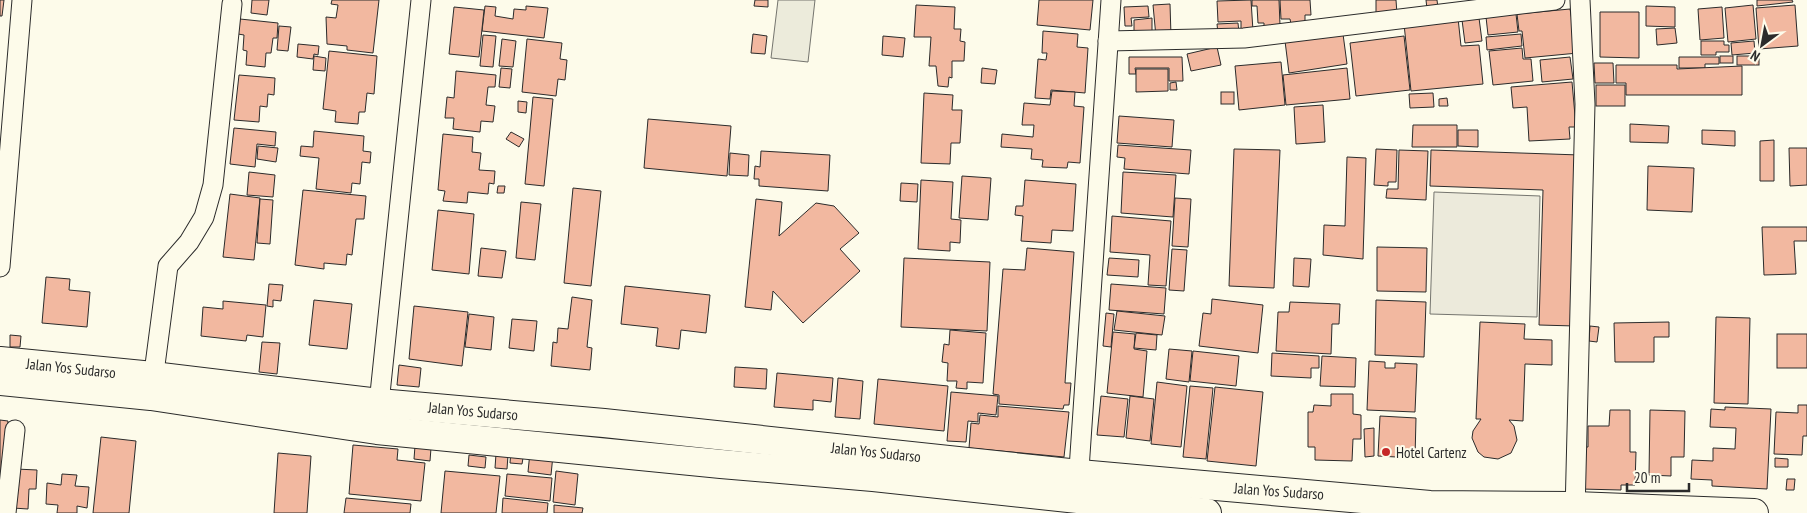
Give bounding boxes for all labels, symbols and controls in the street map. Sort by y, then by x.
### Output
north arrow [1737,20,1787,70]
text: N [1747,46,1763,66]
street label: Jalan Yos Sudarso [24,354,117,382]
street label: Jalan Yos Sudarso [426,398,519,424]
street label: Jalan Yos Sudarso [829,438,922,466]
place label: Hotel Cartenz [1396,443,1467,462]
marker: Hotel Cartenz [1380,446,1392,458]
scale bar [1627,460,1690,492]
text: 20 m [1634,468,1660,487]
street label: Jalan Yos Sudarso [1232,478,1325,504]

